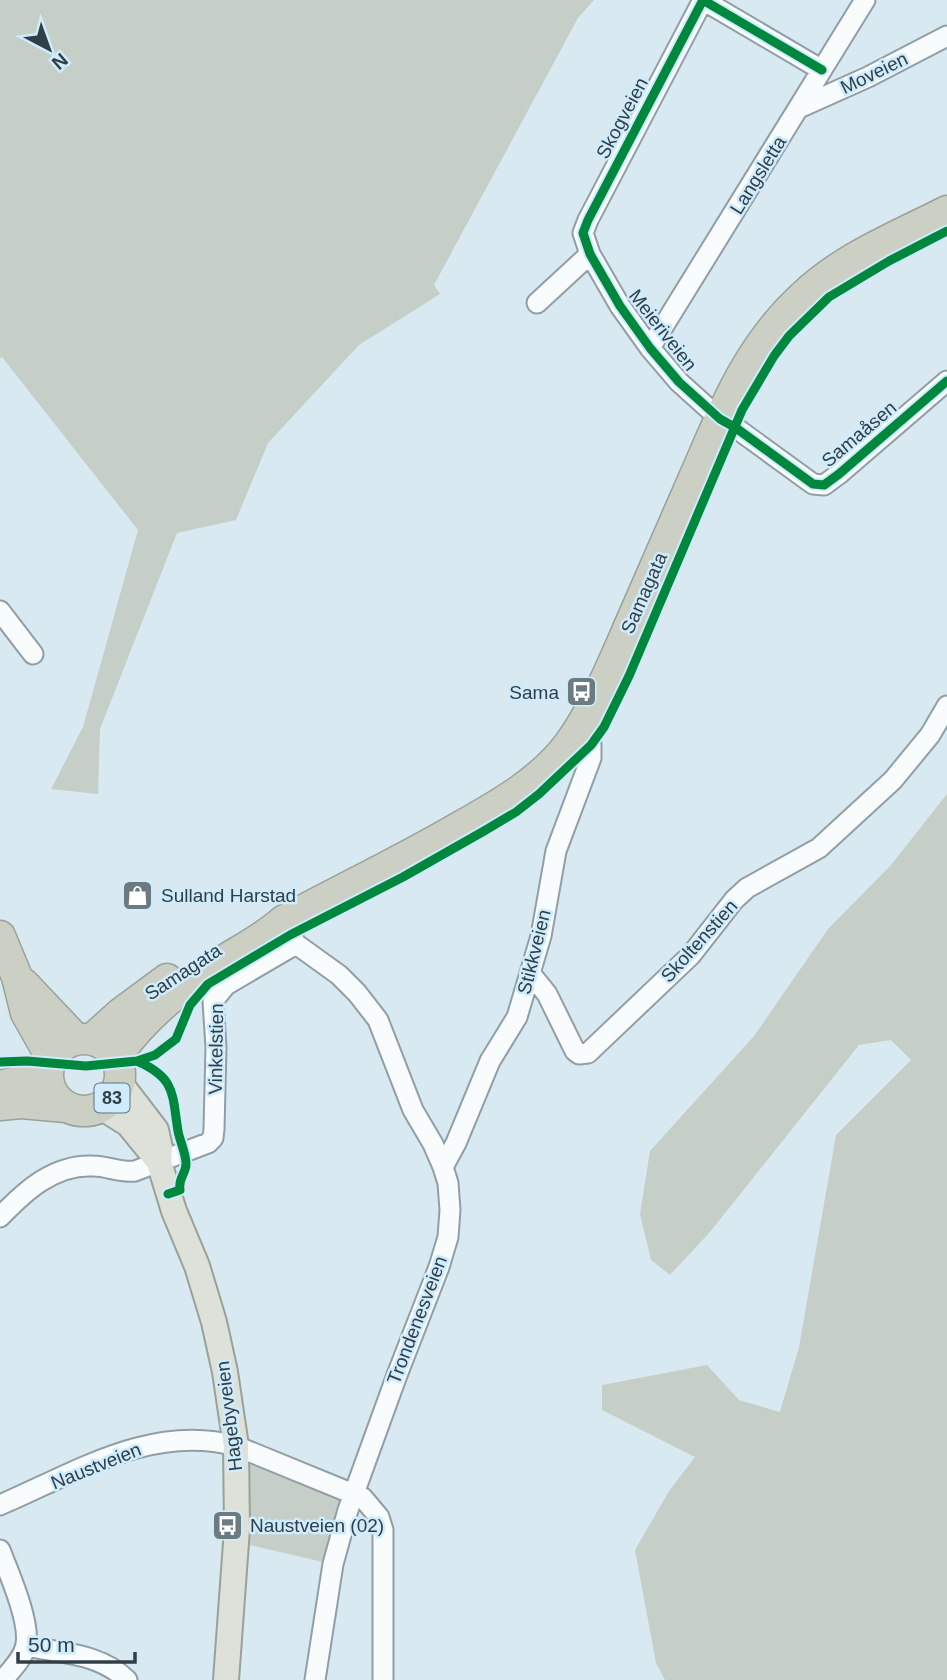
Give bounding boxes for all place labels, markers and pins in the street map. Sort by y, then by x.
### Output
bus stop icon: Sama [565,675,599,709]
place label: Sama [509,682,559,703]
shop icon: Sulland Harstad [121,878,155,912]
place label: Sulland Harstad [161,885,296,906]
bus stop icon: Naustveien (02) [210,1508,244,1542]
place label: Naustveien (02) [250,1515,384,1536]

